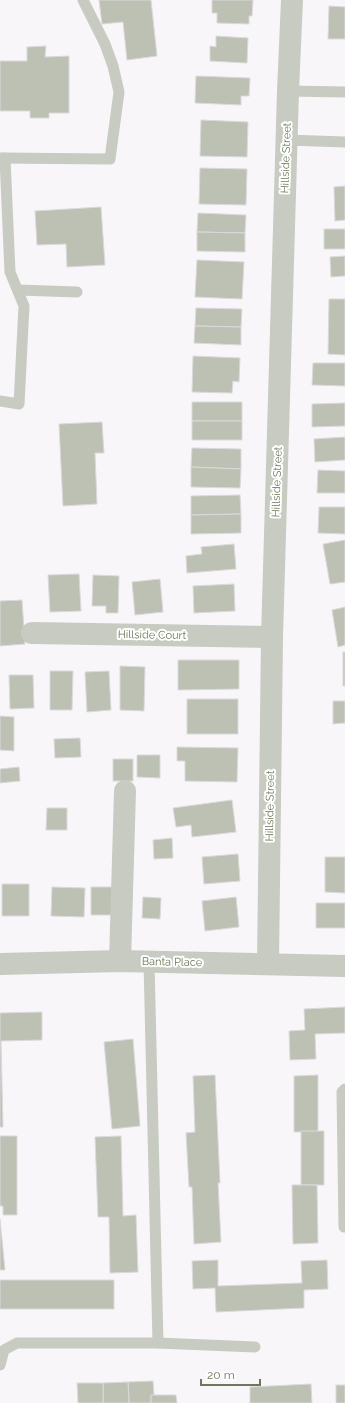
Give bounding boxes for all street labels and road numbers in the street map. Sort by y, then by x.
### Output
street label: Hillside Street [278,122,294,194]
street label: Hillside Street [269,446,285,518]
street label: Hillside Court [118,628,187,642]
street label: Hillside Street [263,770,277,842]
street label: Banta Place [142,955,203,969]

